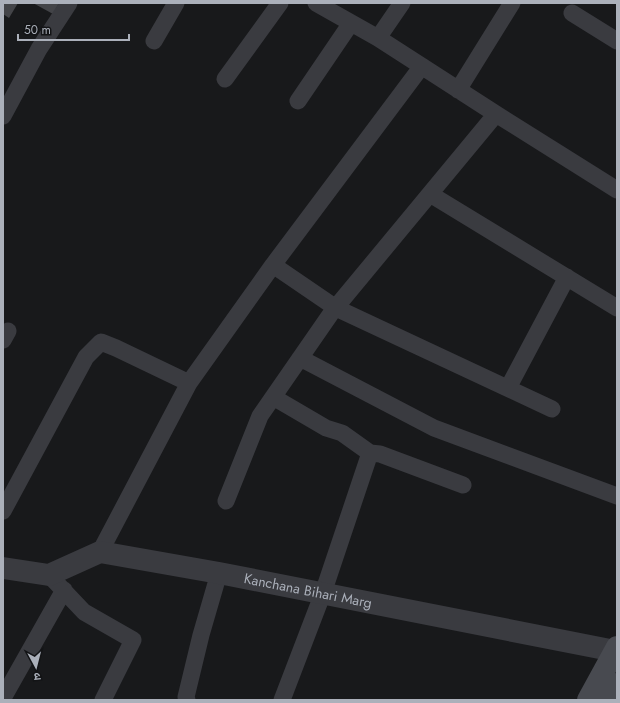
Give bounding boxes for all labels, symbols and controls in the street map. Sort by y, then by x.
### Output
scale bar [18,16,129,42]
text: 50 m [24,21,51,39]
street label: Kanchana Bihari Marg [242,568,374,613]
north arrow [16,647,56,687]
text: उ [32,669,41,685]

